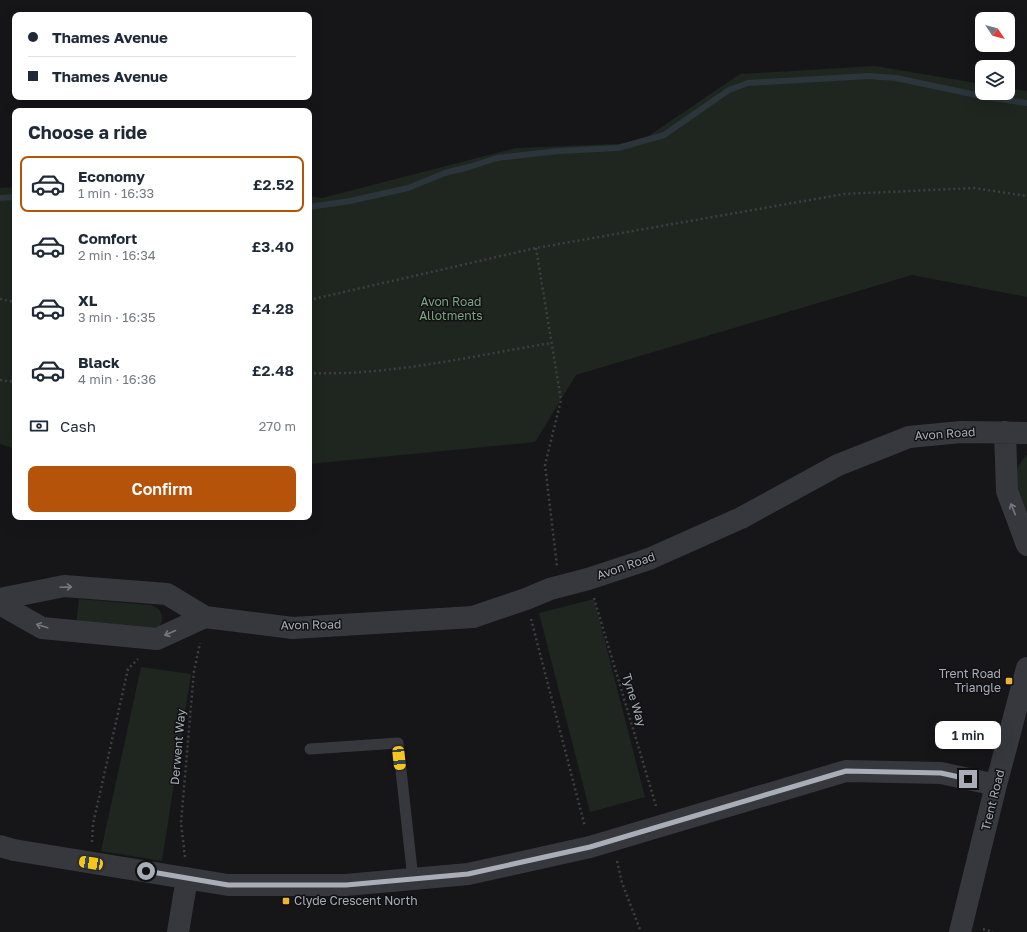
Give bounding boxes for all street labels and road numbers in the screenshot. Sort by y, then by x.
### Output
street label: Avon Road [914,424,976,443]
street label: Avon Road [595,549,657,583]
street label: Avon Road [280,616,342,633]
street label: Tyne Way [619,671,650,729]
street label: Derwent Way [167,708,188,786]
street label: Trent Road [978,768,1007,832]

